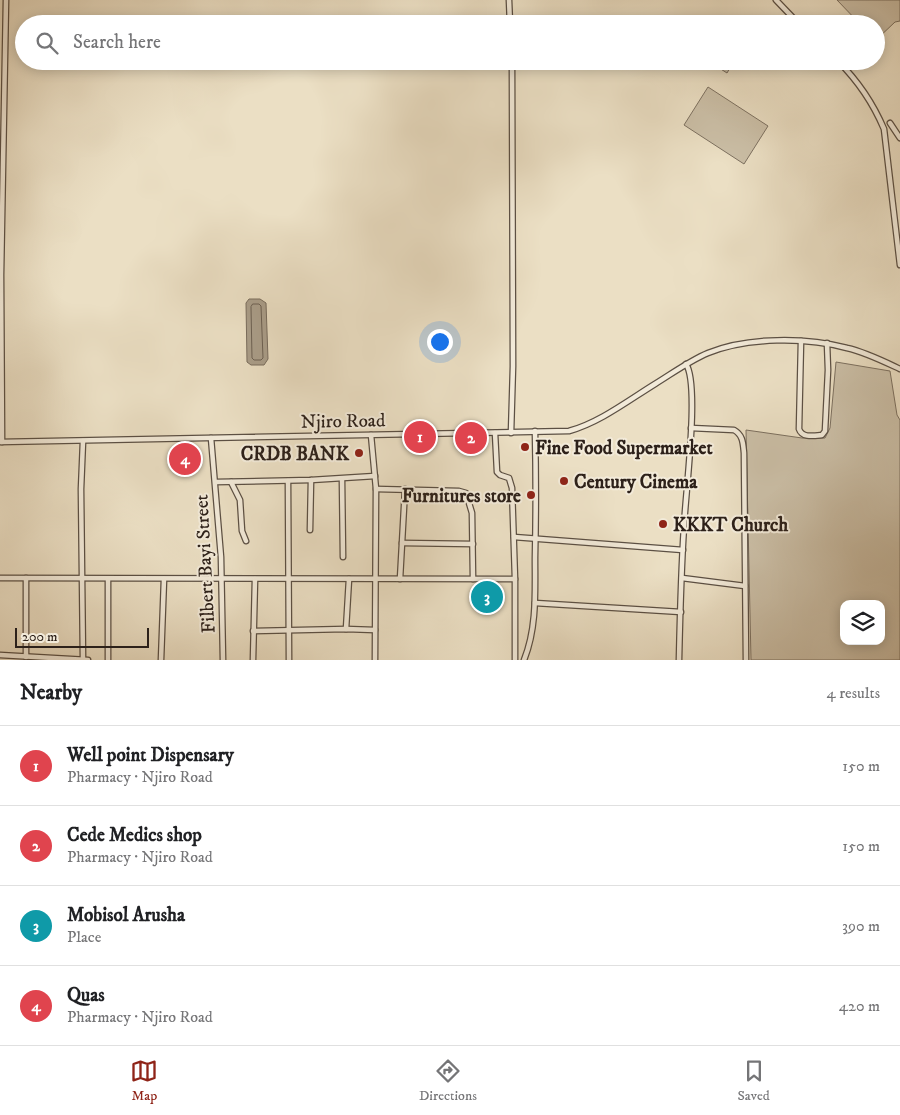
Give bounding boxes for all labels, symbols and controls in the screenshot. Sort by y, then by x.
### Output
search box [15,15,885,70]
icon: search [33,29,61,57]
text: Search here [73,31,161,54]
your location [427,329,453,355]
street label: Njiro Road [301,409,386,434]
pin: 1 [404,418,436,456]
pin: 2 [455,419,487,457]
place label: Fine Food Supermarket [535,437,713,460]
pin: 4 [169,440,201,478]
marker: Fine Food Supermarket [519,441,531,453]
place label: CRDB BANK [241,443,350,466]
marker: CRDB BANK [353,447,365,459]
place label: Century Cinema [574,471,698,494]
marker: Century Cinema [558,475,570,487]
place label: Furnitures store [402,485,521,508]
marker: Furnitures store [525,489,537,501]
street label: Filbert Bayi Street [190,494,221,634]
place label: KKKT Church [673,514,789,537]
marker: KKKT Church [657,518,669,530]
pin: 3 [471,578,503,616]
map controls [840,600,885,645]
button: layers [840,600,885,645]
scale bar [15,625,149,648]
text: 200 m [22,628,57,646]
text: Nearby [20,680,82,706]
text: 4 results [827,683,880,703]
text: Well point Dispensary [67,744,234,767]
text: 1 [33,756,39,776]
text: 150 m [842,756,880,776]
text: Pharmacy · Njiro Road [67,767,213,787]
text: Cede Medics shop [67,824,202,847]
text: 2 [32,836,40,856]
text: 150 m [842,836,880,856]
text: Pharmacy · Njiro Road [67,847,213,867]
text: Mobisol Arusha [67,904,185,927]
text: 3 [33,916,39,936]
text: 390 m [842,916,880,936]
text: Place [67,927,101,947]
text: Quas [67,984,105,1007]
text: 4 [31,996,41,1016]
text: 420 m [839,996,880,1016]
text: Pharmacy · Njiro Road [67,1007,213,1027]
tab: Map [130,1057,158,1105]
tab: Directions [419,1057,477,1105]
tab: Saved [738,1057,770,1105]

